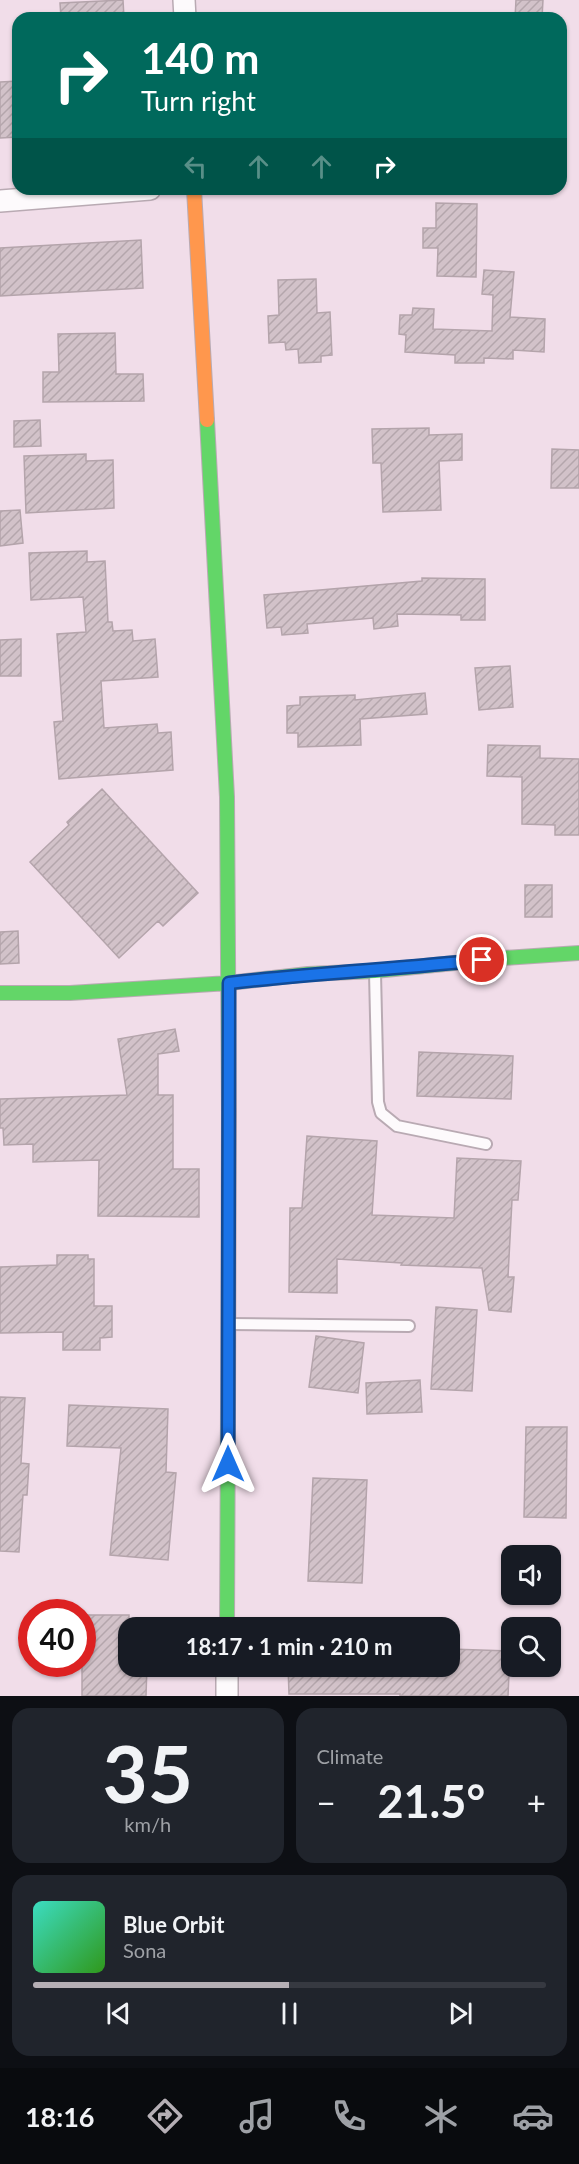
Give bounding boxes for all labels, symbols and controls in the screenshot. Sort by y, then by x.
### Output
text: 140 m [141,33,259,83]
icon: right [42,36,120,114]
text: Turn right [141,84,256,117]
icon: left [179,150,212,183]
icon: ahead [242,150,275,183]
icon: ahead [305,150,338,183]
icon: right [368,150,401,183]
pin [456,934,507,985]
icon: arrive [465,943,498,976]
position arrow [196,1432,260,1496]
map controls [501,1545,561,1677]
button: sound [501,1545,561,1605]
speed limit sign: 40 [18,1599,96,1677]
button: search [501,1617,561,1677]
text: 18:17 · 1 min · 210 m [186,1633,392,1660]
text: 35 [103,1726,193,1820]
text: Climate [317,1744,383,1768]
text: 21.5° [377,1774,485,1828]
text: − [317,1782,336,1822]
text: + [527,1782,546,1822]
text: km/h [124,1812,171,1836]
text: Blue Orbit [123,1911,224,1938]
text: Sona [123,1938,166,1962]
icon: previous [102,1997,135,2030]
icon: pause [273,1997,306,2030]
icon: next [444,1997,477,2030]
icon: directions [144,2095,186,2137]
icon: music [236,2095,278,2137]
icon: phone [328,2095,370,2137]
icon: climate [420,2095,462,2137]
icon: car [512,2095,554,2137]
text: 18:16 [25,2100,95,2133]

